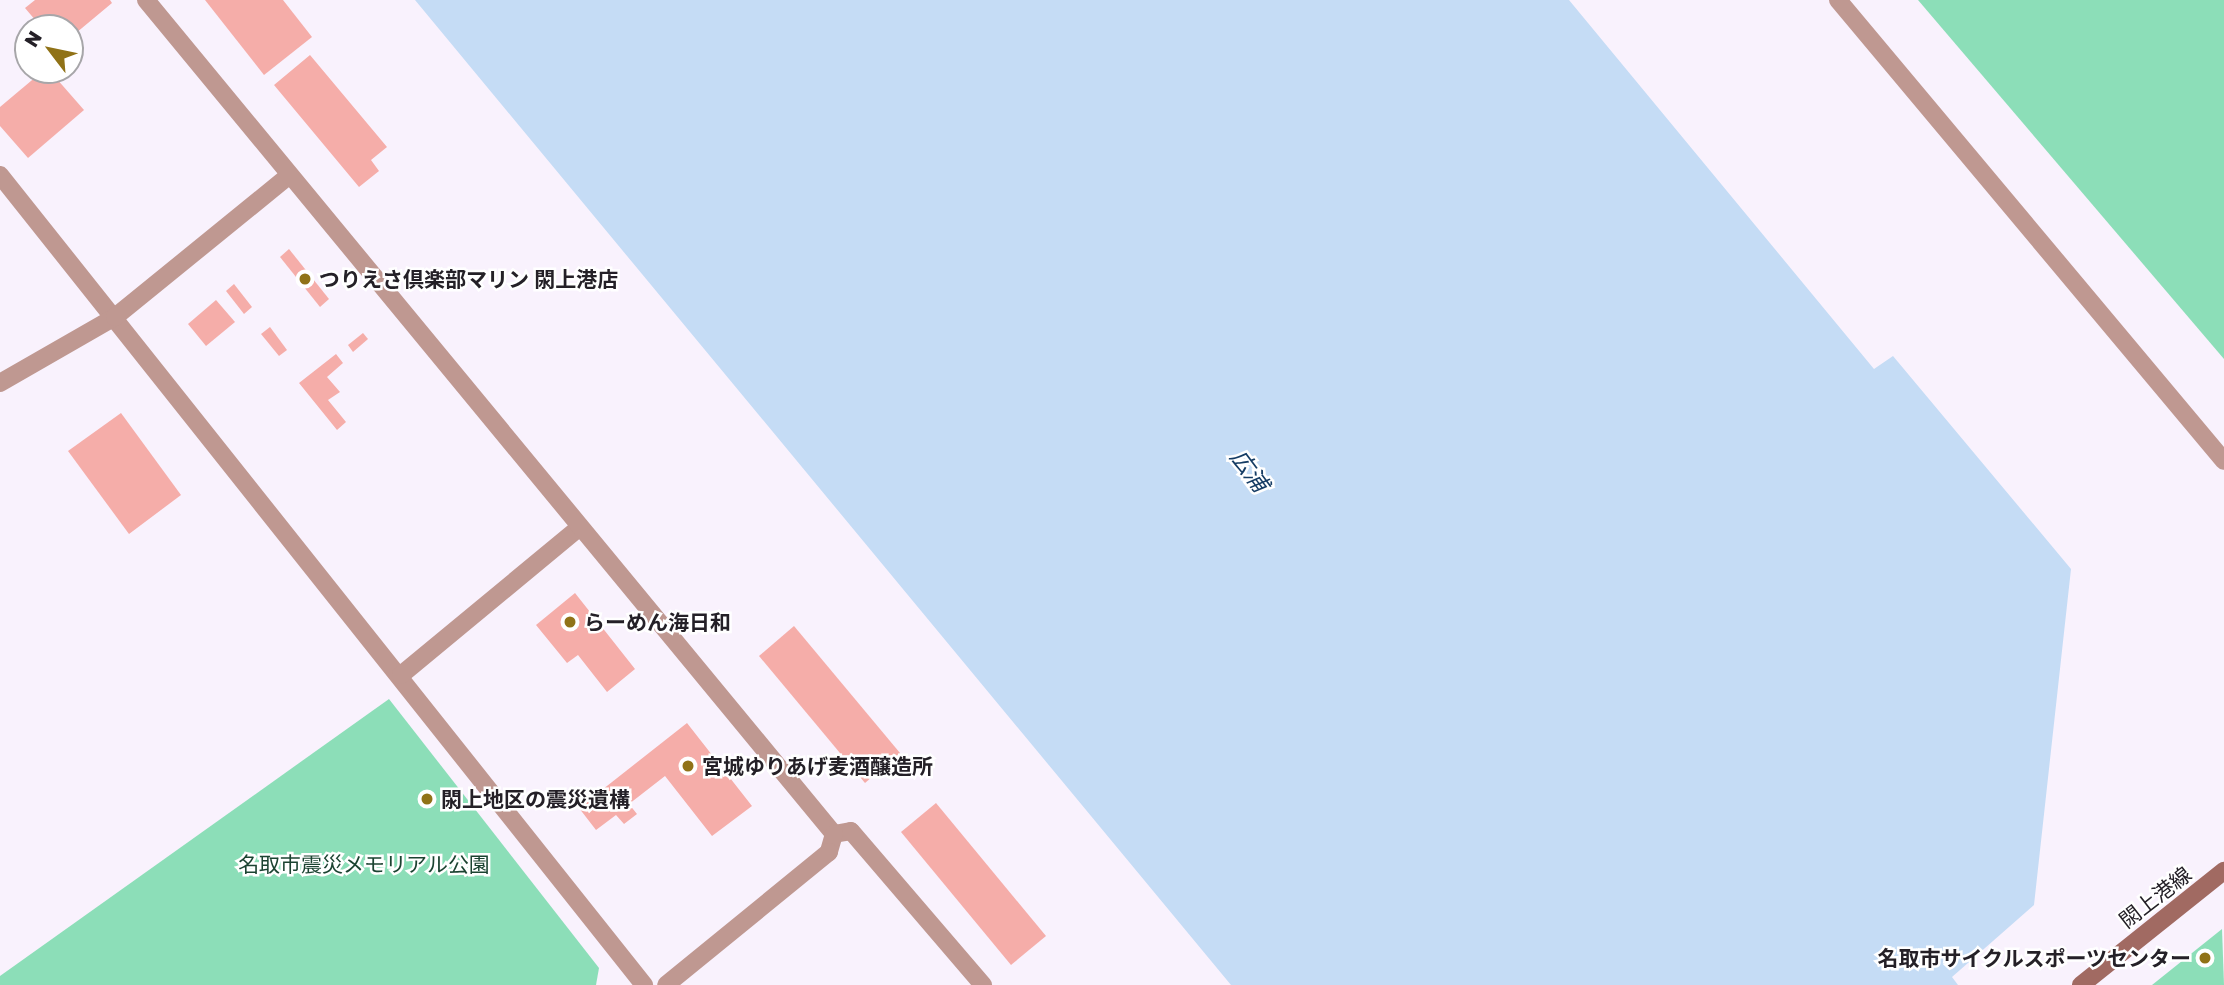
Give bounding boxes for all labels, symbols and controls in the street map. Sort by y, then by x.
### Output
north arrow [14,14,84,84]
text: N [19,26,46,51]
place label: つりえさ倶楽部マリン 閖上港店 [319,266,618,292]
marker: つりえさ倶楽部マリン 閖上港店 [297,271,313,287]
water label: 広浦 [1225,443,1275,497]
place label: らーめん海日和 [584,609,731,635]
marker: らーめん海日和 [562,614,578,630]
place label: 宮城ゆりあげ麦酒醸造所 [702,753,933,779]
marker: 宮城ゆりあげ麦酒醸造所 [680,758,696,774]
place label: 閖上地区の震災遺構 [441,786,630,812]
marker: 閖上地区の震災遺構 [419,791,435,807]
park label: 名取市震災メモリアル公園 [238,851,490,877]
street label: 閖上港線 [2114,861,2196,933]
place label: 名取市サイクルスポーツセンター [1876,945,2191,971]
marker: 名取市サイクルスポーツセンター [2197,950,2213,966]

